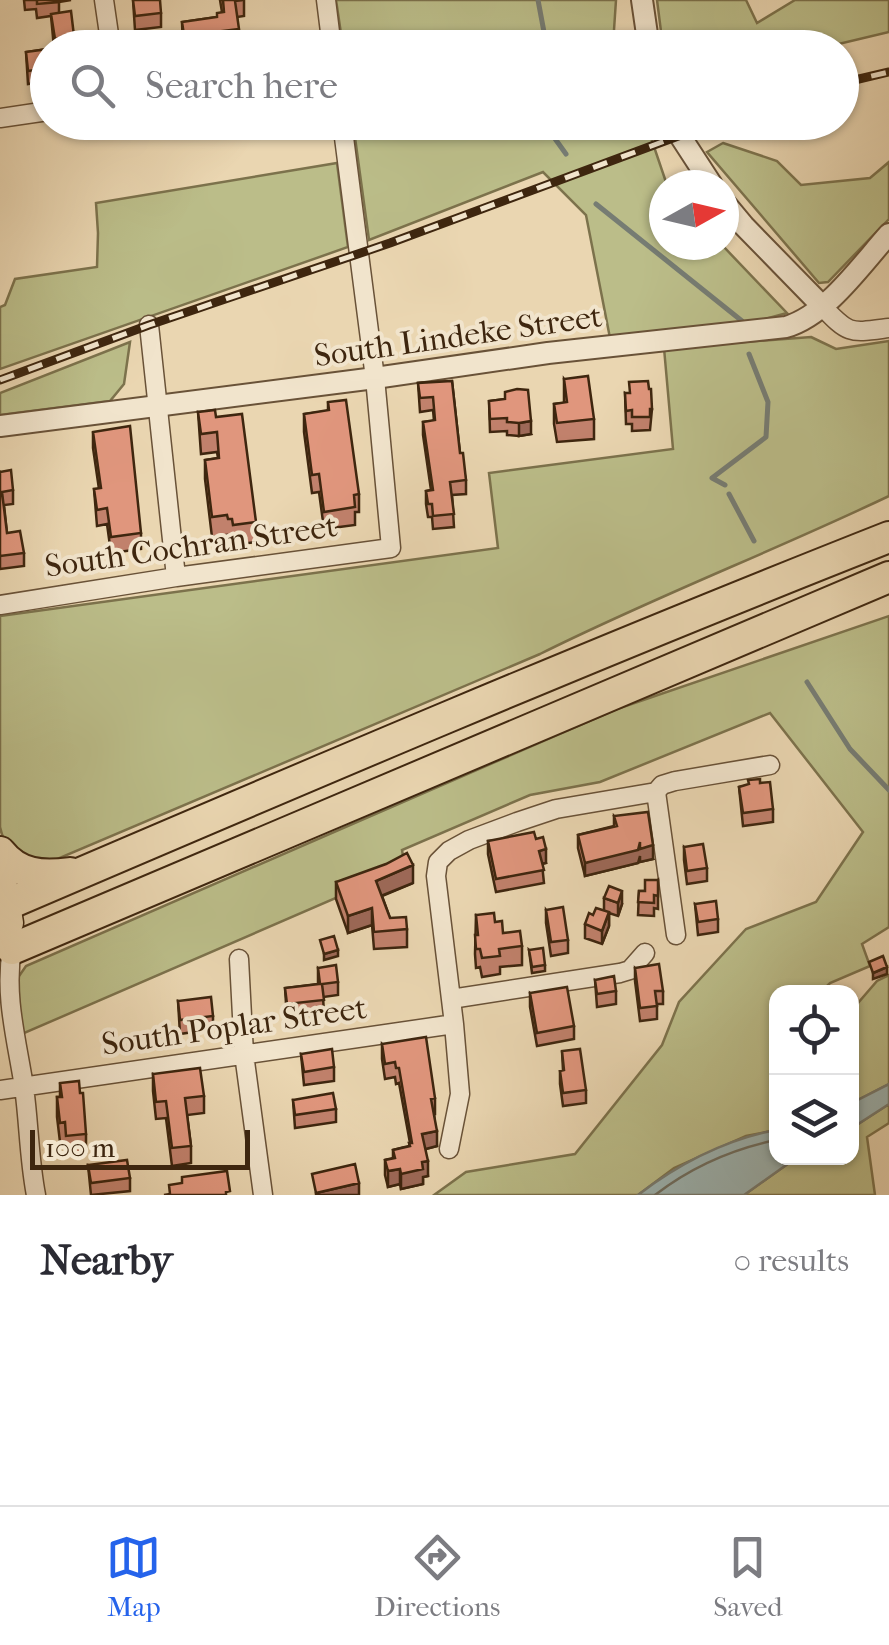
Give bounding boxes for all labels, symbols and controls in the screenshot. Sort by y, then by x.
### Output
search box [30,30,859,140]
icon: search [65,58,120,113]
text: Search here [145,63,338,108]
north arrow [649,170,739,260]
street label: South Lindeke Street [312,297,605,375]
street label: South Cochran Street [42,507,340,585]
map controls [769,985,859,1165]
button: locate [769,985,859,1075]
street label: South Poplar Street [99,989,369,1063]
button: layers [769,1075,859,1165]
scale bar [30,1125,250,1170]
text: 100 m [45,1131,115,1164]
text: Nearby [40,1236,172,1285]
text: 0 results [733,1242,849,1279]
tab: Map [106,1530,161,1623]
tab: Directions [374,1530,500,1623]
tab: Saved [713,1530,783,1623]

